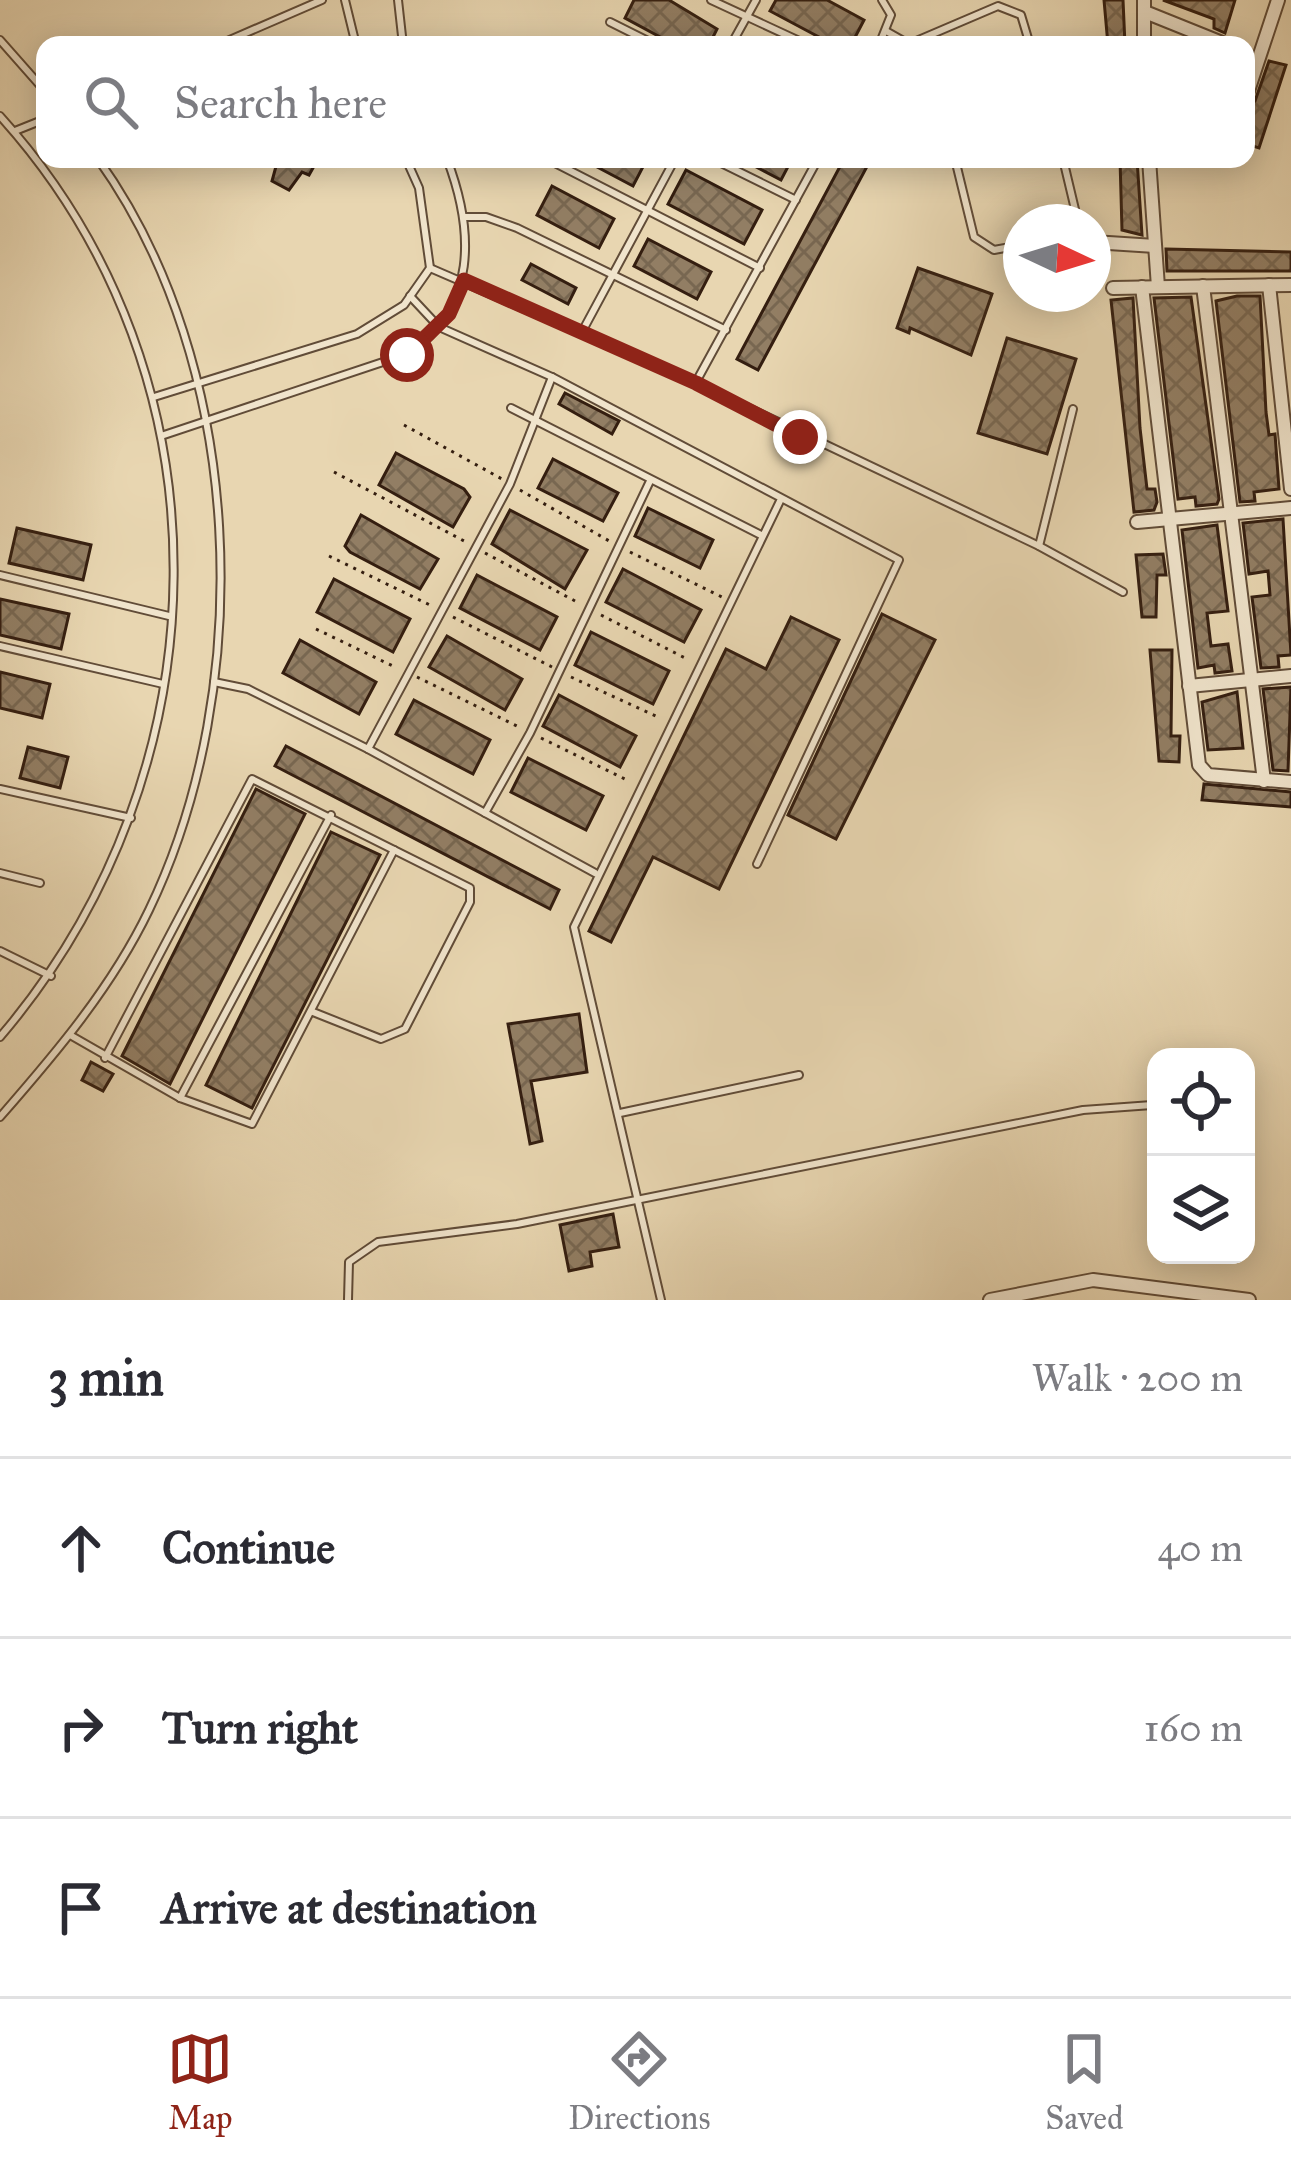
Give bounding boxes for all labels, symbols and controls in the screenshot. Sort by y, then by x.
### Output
search box [36,36,1255,168]
icon: search [78,69,144,135]
text: Search here [174,75,387,130]
north arrow [1003,204,1111,312]
route start [380,328,434,382]
route end [773,410,827,464]
map controls [1147,1048,1255,1264]
button: locate [1147,1048,1255,1156]
button: layers [1147,1156,1255,1264]
text: 3 min [48,1347,164,1409]
text: Walk · 200 m [1032,1354,1243,1402]
icon: ahead [48,1515,114,1581]
text: Continue [162,1520,335,1575]
text: 40 m [1157,1524,1243,1572]
icon: right [48,1695,114,1761]
text: Turn right [162,1700,358,1755]
text: 160 m [1144,1704,1243,1752]
icon: arrive [48,1875,114,1941]
text: Arrive at destination [162,1880,537,1935]
tab: Map [167,2026,233,2138]
tab: Directions [568,2026,710,2138]
tab: Saved [1045,2026,1124,2138]

